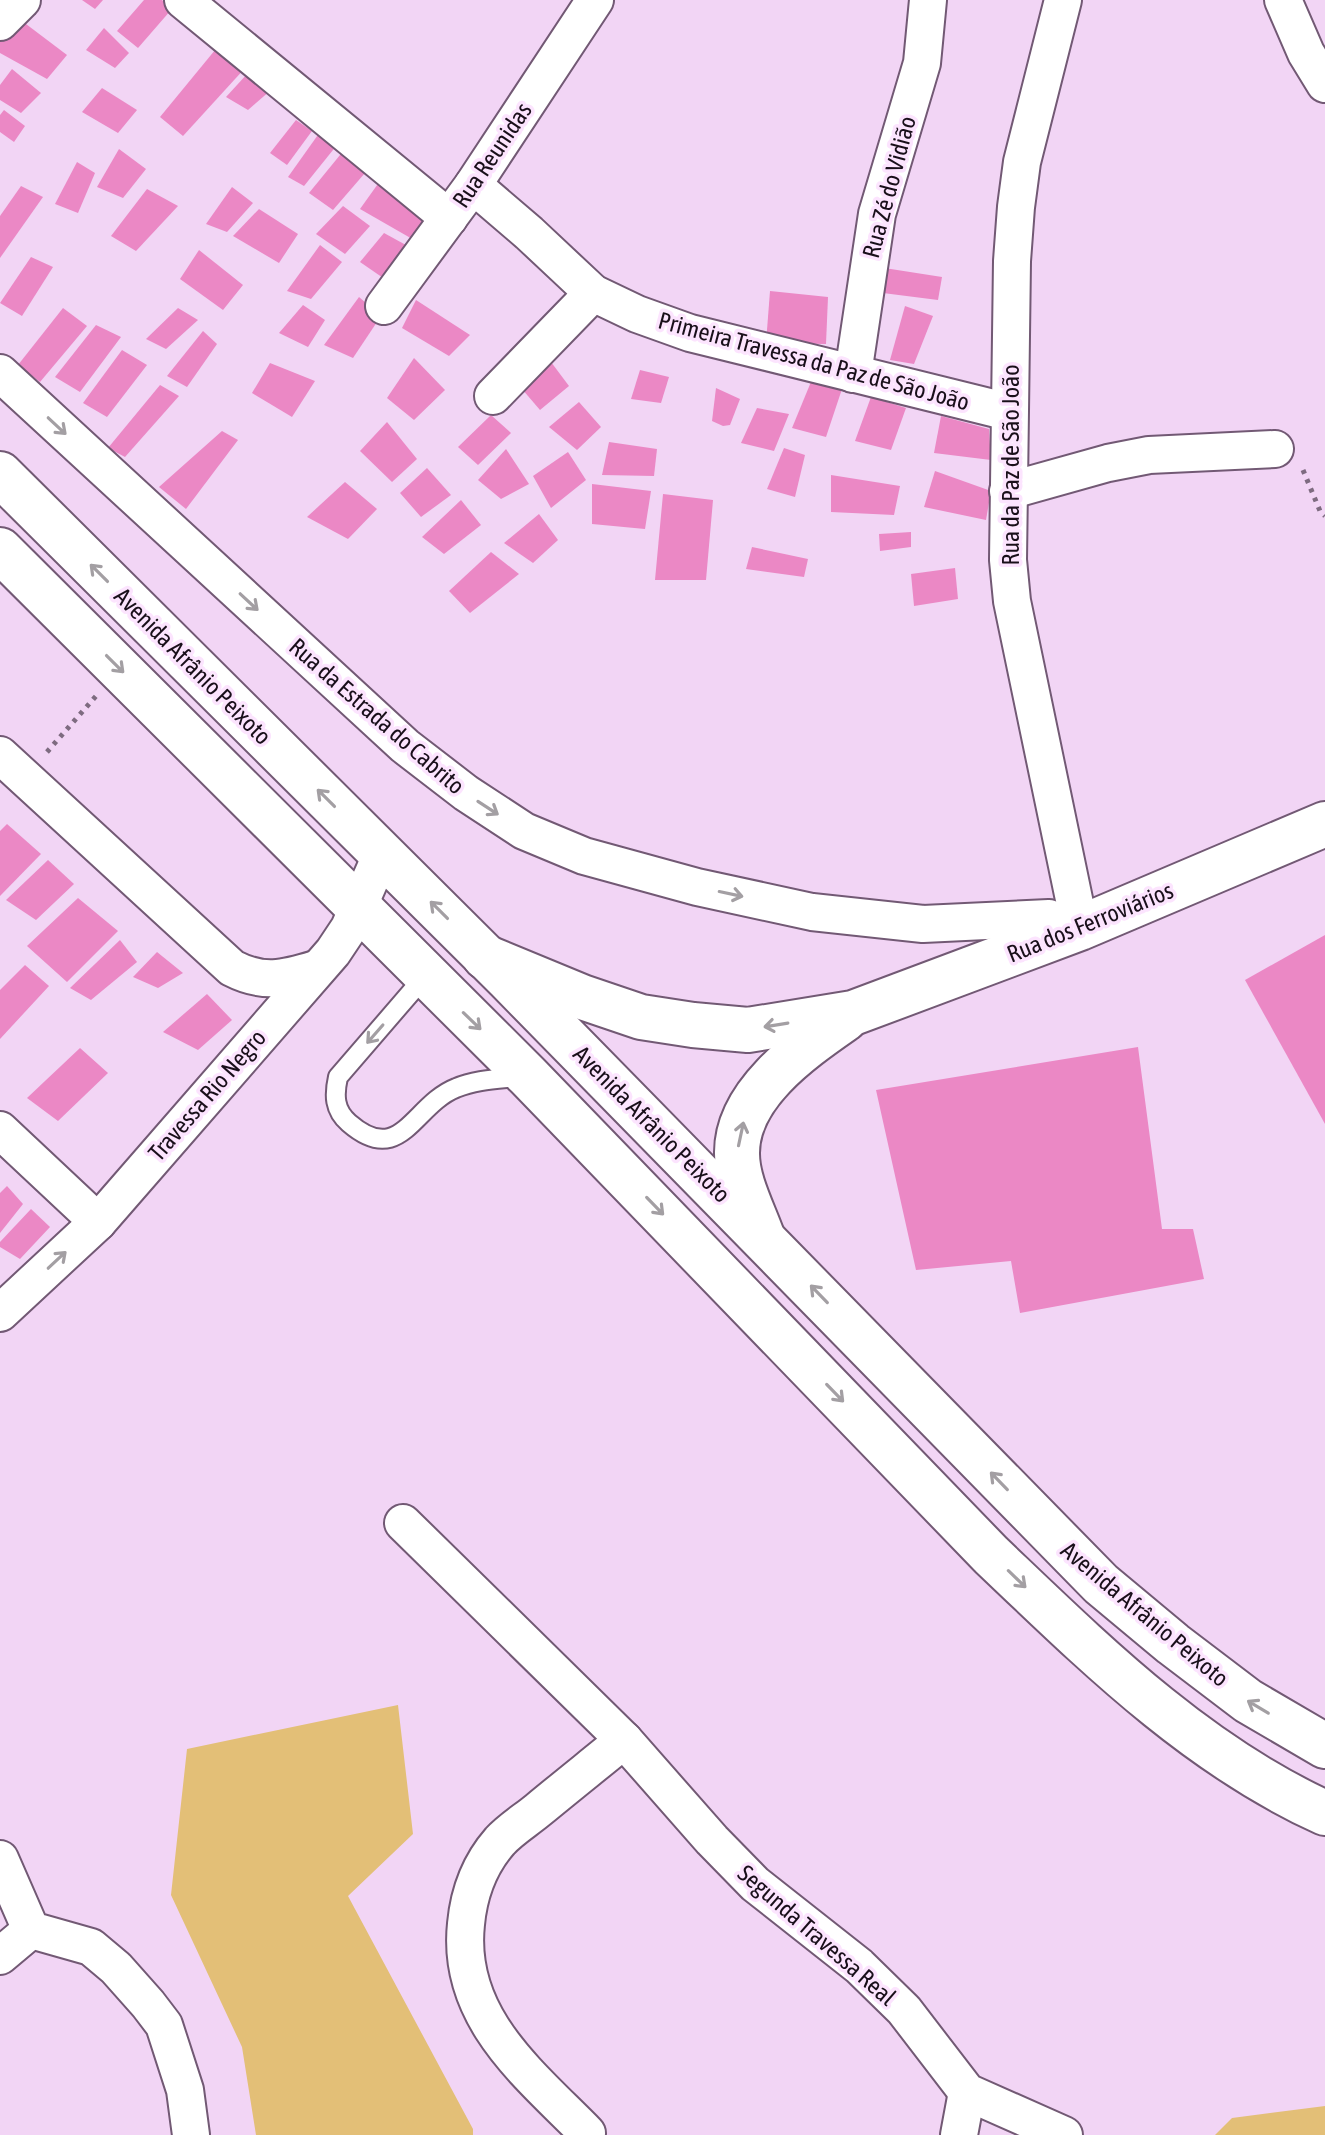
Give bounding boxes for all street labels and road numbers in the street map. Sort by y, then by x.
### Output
street label: Rua Reunidas [447,97,537,213]
street label: Rua Zé do Vidião [857,113,921,261]
street label: Primeira Travessa da Paz de São João [656,306,972,416]
street label: Rua da Paz de São João [997,365,1024,566]
street label: Avenida Afrânio Peixoto [109,582,277,750]
street label: Rua da Estrada do Cabrito [284,633,470,799]
street label: Rua dos Ferroviários [1003,876,1177,968]
street label: Travessa Rio Negro [143,1024,271,1166]
street label: Avenida Afrânio Peixoto [568,1040,736,1208]
street label: Avenida Afrânio Peixoto [1056,1536,1234,1692]
street label: Segunda Travessa Real [733,1859,902,2011]

